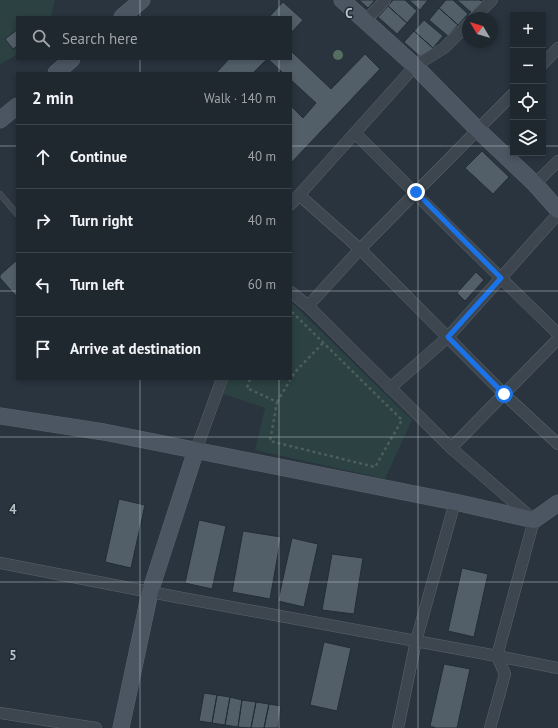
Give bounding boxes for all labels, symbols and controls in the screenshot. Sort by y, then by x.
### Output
text: C [345,5,353,22]
north arrow [462,12,498,48]
map controls [510,12,546,156]
button: + [510,12,546,48]
search box [16,16,292,60]
icon: search [30,27,52,49]
text: Search here [62,29,138,48]
button: − [510,48,546,84]
button: locate [510,84,546,120]
text: 2 min [32,87,73,109]
text: Walk · 140 m [204,90,276,107]
button: layers [510,120,546,156]
icon: ahead [32,146,54,168]
text: Continue [70,147,127,166]
text: 40 m [248,148,276,165]
route end [407,183,425,201]
icon: right [32,210,54,232]
text: Turn right [70,211,133,230]
text: 40 m [248,212,276,229]
icon: left [32,274,54,296]
text: Turn left [70,275,124,294]
text: 60 m [248,276,276,293]
icon: arrive [32,338,54,360]
text: Arrive at destination [70,339,201,358]
route start [495,385,513,403]
text: 4 [9,501,17,518]
text: 5 [9,647,17,664]

